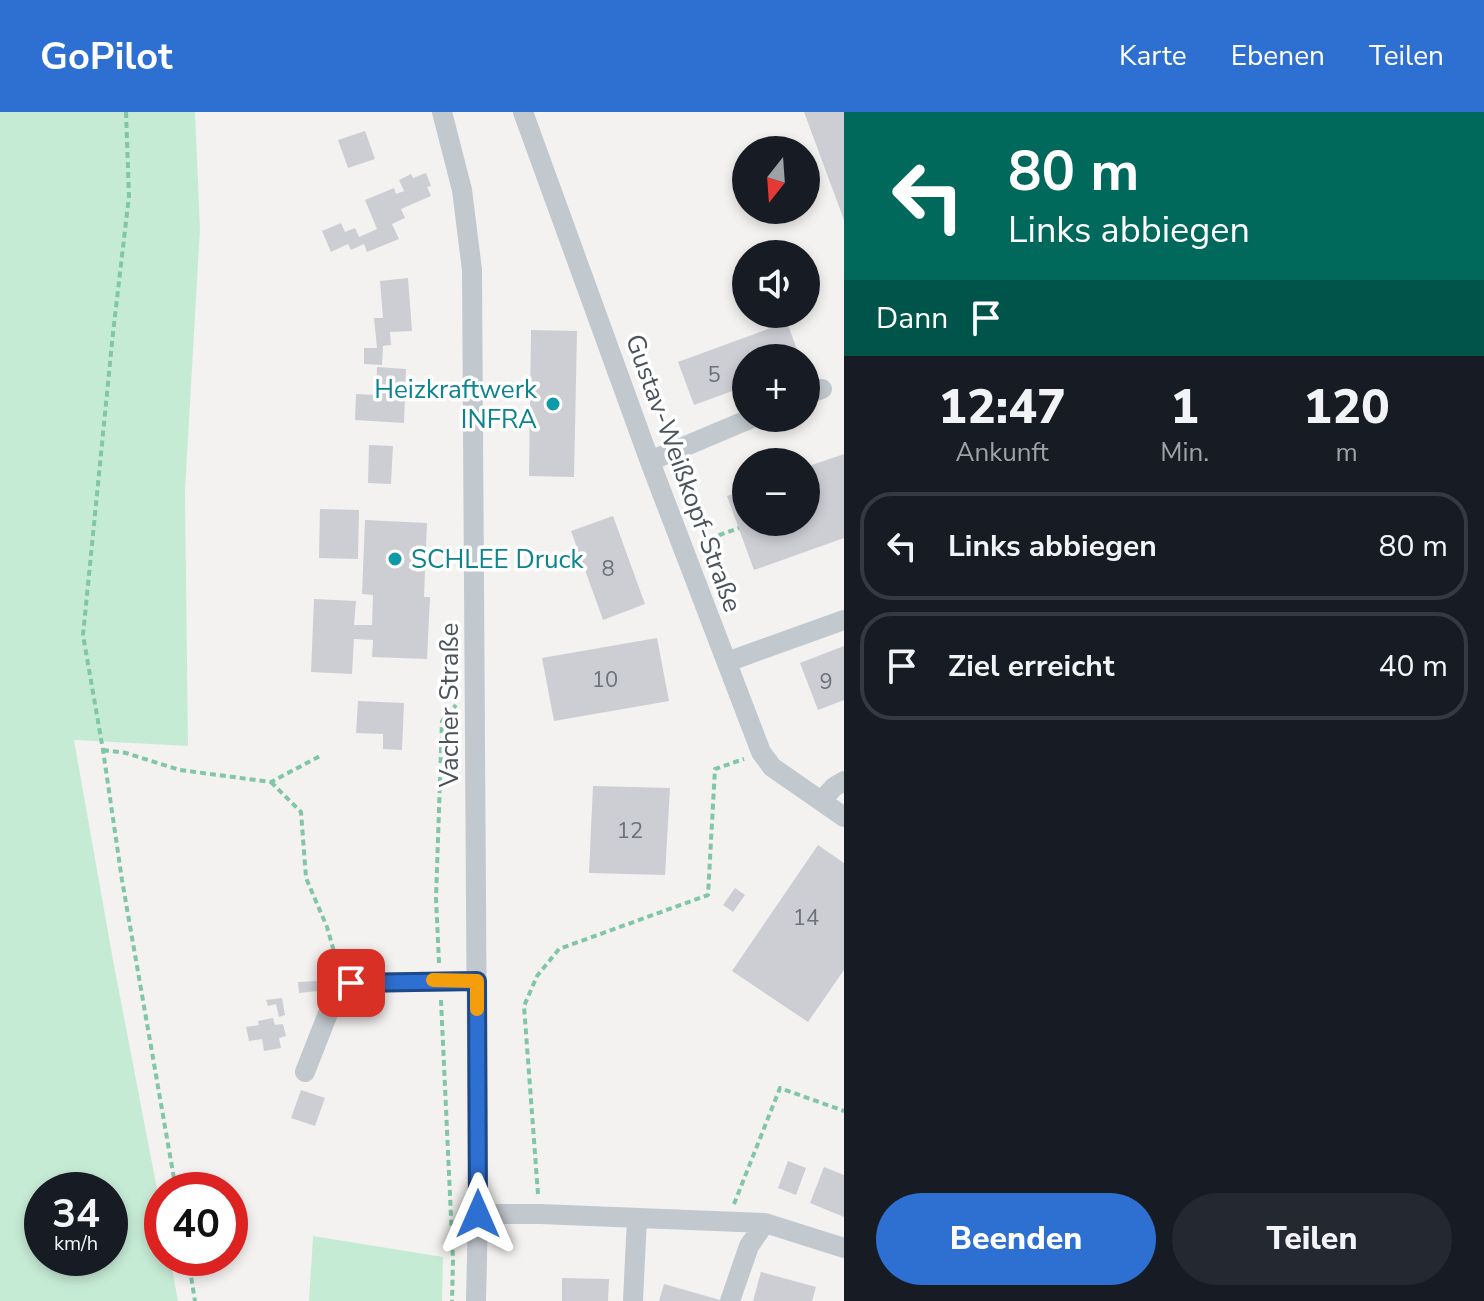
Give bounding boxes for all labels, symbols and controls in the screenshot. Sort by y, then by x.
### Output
text: GoPilot [40,31,173,82]
text: Karte [1119,37,1187,75]
text: Ebenen [1231,37,1325,75]
text: Teilen [1369,37,1444,75]
text: 80 m [1008,133,1139,210]
north arrow [732,136,820,224]
map controls [732,136,820,536]
icon: left [876,144,980,248]
text: Links abbiegen [1008,206,1250,255]
button: sound [732,240,820,328]
icon: arrive [964,296,1008,340]
text: Dann [876,298,948,339]
street label: Gustav-Weißkopf-Straße [617,329,750,617]
button: + [732,344,820,432]
house number: 5 [707,360,721,390]
place label: Heizkraftwerk INFRA [374,372,538,437]
text: 12:47 [938,374,1066,440]
text: 1 [1170,374,1199,440]
text: 120 [1303,374,1390,440]
marker: Heizkraftwerk INFRA [544,395,562,413]
text: Ankunft [955,435,1049,470]
text: Min. [1160,435,1209,470]
text: m [1335,435,1358,470]
button: − [732,448,820,536]
icon: left [880,524,924,568]
text: Links abbiegen [948,526,1157,567]
text: 80 m [1379,526,1448,567]
place label: SCHLEE Druck [411,542,585,577]
marker: SCHLEE Druck [386,550,404,568]
house number: 8 [601,554,615,584]
street label: Vacher Straße [432,623,467,788]
icon: arrive [880,644,924,688]
text: Ziel erreicht [948,646,1114,687]
text: 40 m [1379,646,1448,687]
house number: 10 [592,665,618,695]
house number: 9 [819,667,833,697]
house number: 12 [617,816,643,846]
house number: 14 [793,903,819,933]
pin [317,949,385,1017]
icon: arrive [329,961,373,1005]
speed limit sign: 40 [144,1172,248,1276]
position arrow [436,1172,520,1256]
text: 34 [52,1187,100,1241]
button: Beenden [876,1193,1156,1285]
button: Teilen [1172,1193,1452,1285]
text: km/h [54,1230,98,1257]

